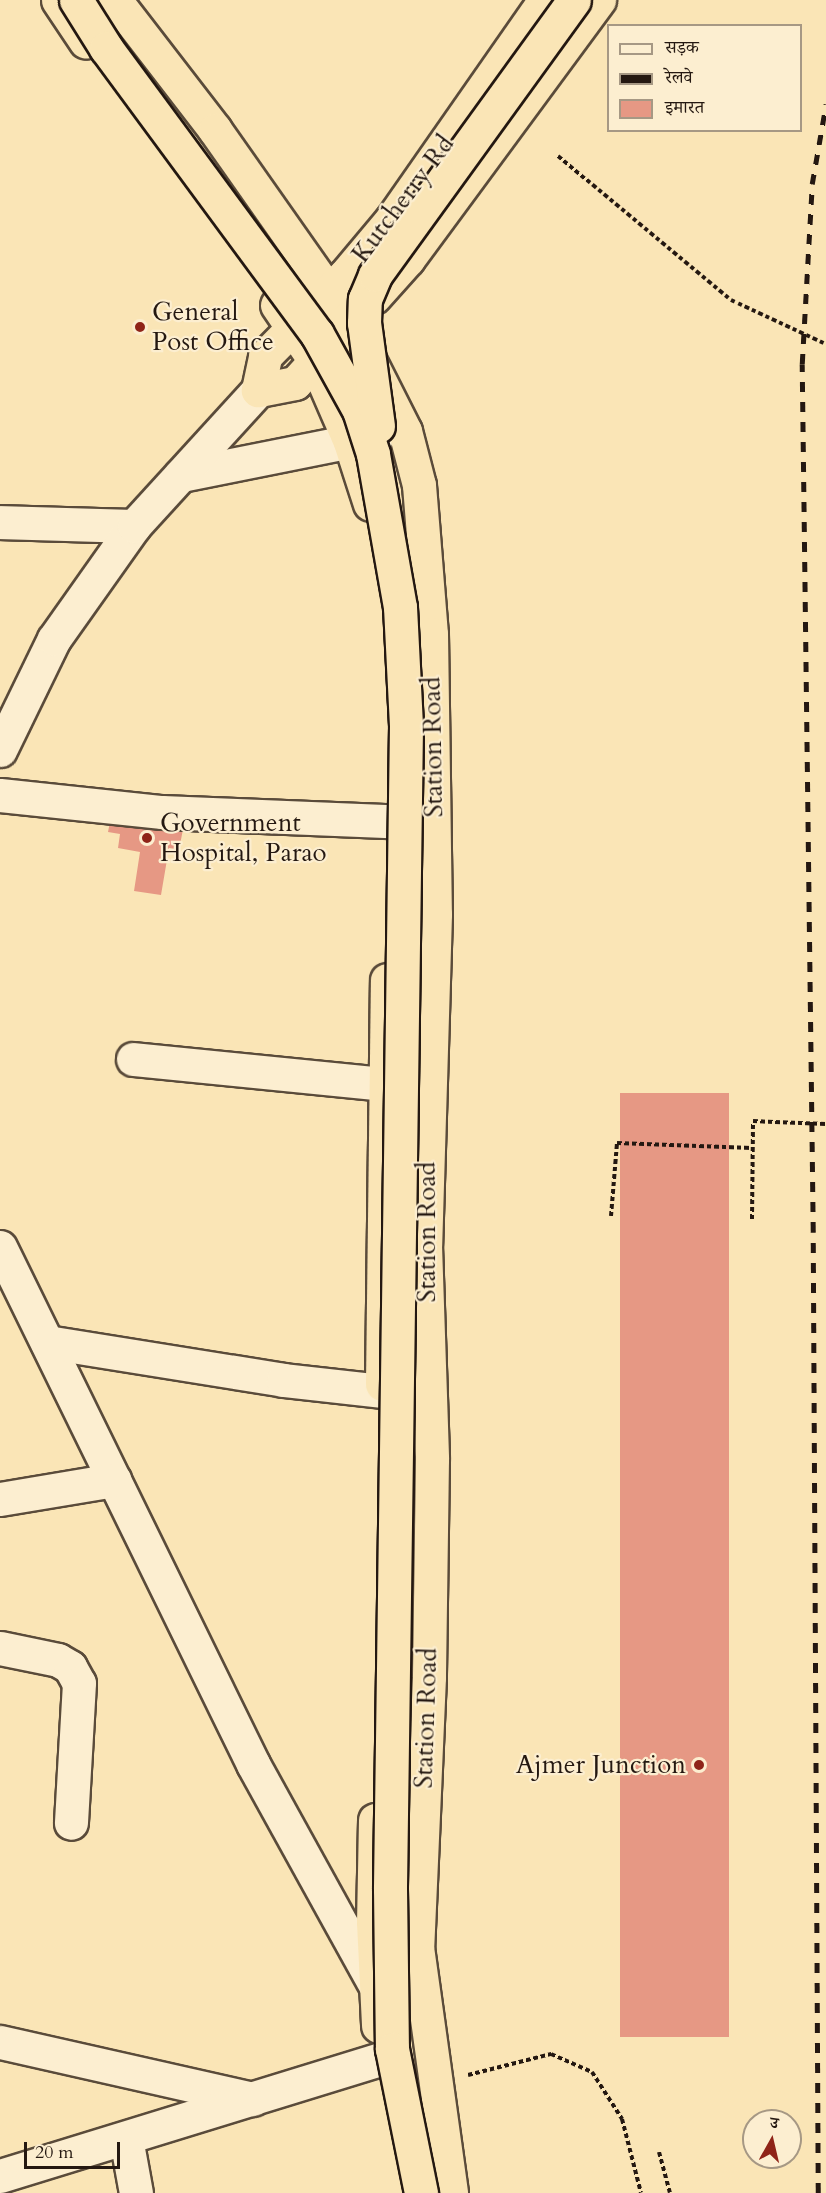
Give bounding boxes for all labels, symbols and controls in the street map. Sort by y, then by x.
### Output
legend [607,24,802,132]
text: सड़क [665,35,699,60]
text: रेलवे [665,65,693,90]
text: इमारत [665,95,704,120]
street label: Kutcherry Rd [345,129,461,269]
place label: General Post Office [152,296,274,358]
marker: General Post Office [133,320,147,334]
street label: Station Road [416,676,450,818]
place label: Government Hospital, Parao [160,807,327,868]
marker: Government Hospital, Parao [138,829,156,847]
street label: Station Road [411,1162,443,1302]
street label: Station Road [408,1647,444,1789]
place label: Ajmer Junction [516,1749,686,1781]
marker: Ajmer Junction [690,1756,708,1774]
north arrow [742,2109,802,2169]
text: उ [769,2112,780,2135]
scale bar [27,2130,123,2168]
text: 20 m [35,2140,74,2165]

